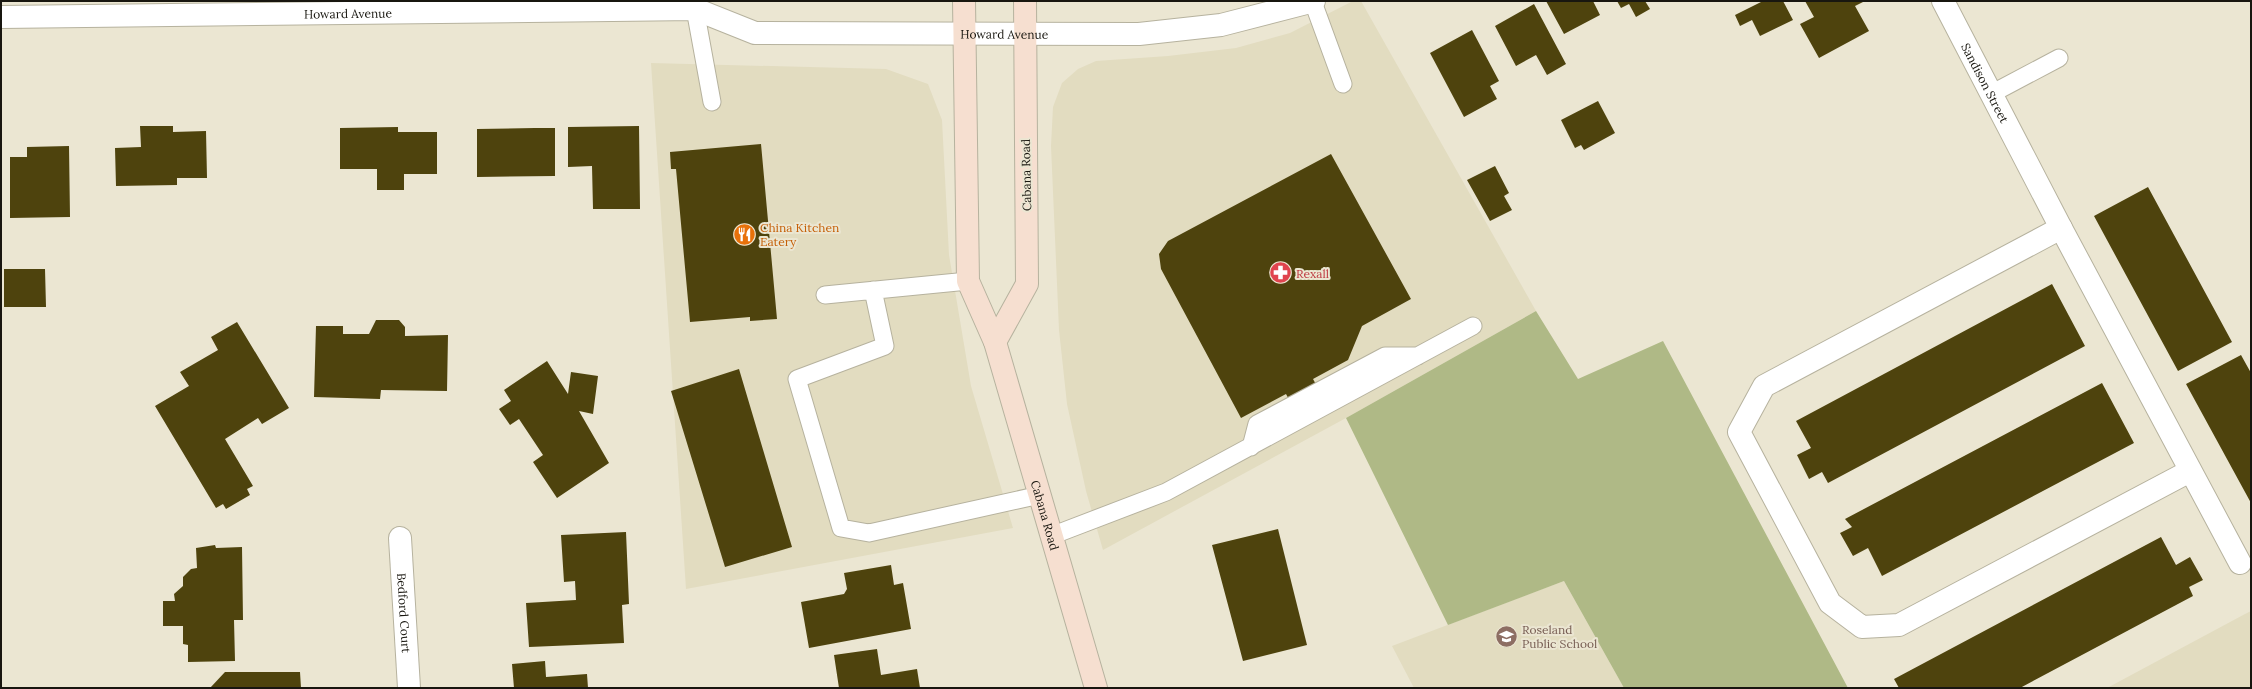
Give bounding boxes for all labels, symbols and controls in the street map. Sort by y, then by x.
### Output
street label: Howard Avenue [304,5,393,21]
street label: Howard Avenue [960,26,1049,41]
street label: Sandison Street [1958,40,2013,125]
street label: Cabana Road [1018,139,1034,211]
place label: China Kitchen Eatery [760,220,839,249]
restaurant icon: China Kitchen Eatery [731,221,757,247]
pharmacy icon: Rexall [1267,260,1293,286]
place label: Rexall [1296,266,1329,281]
street label: Cabana Road [1028,478,1063,552]
street label: Bedford Court [395,572,414,654]
place label: Roseland Public School [1522,622,1597,651]
school or university icon: Roseland Public School [1494,623,1520,649]

